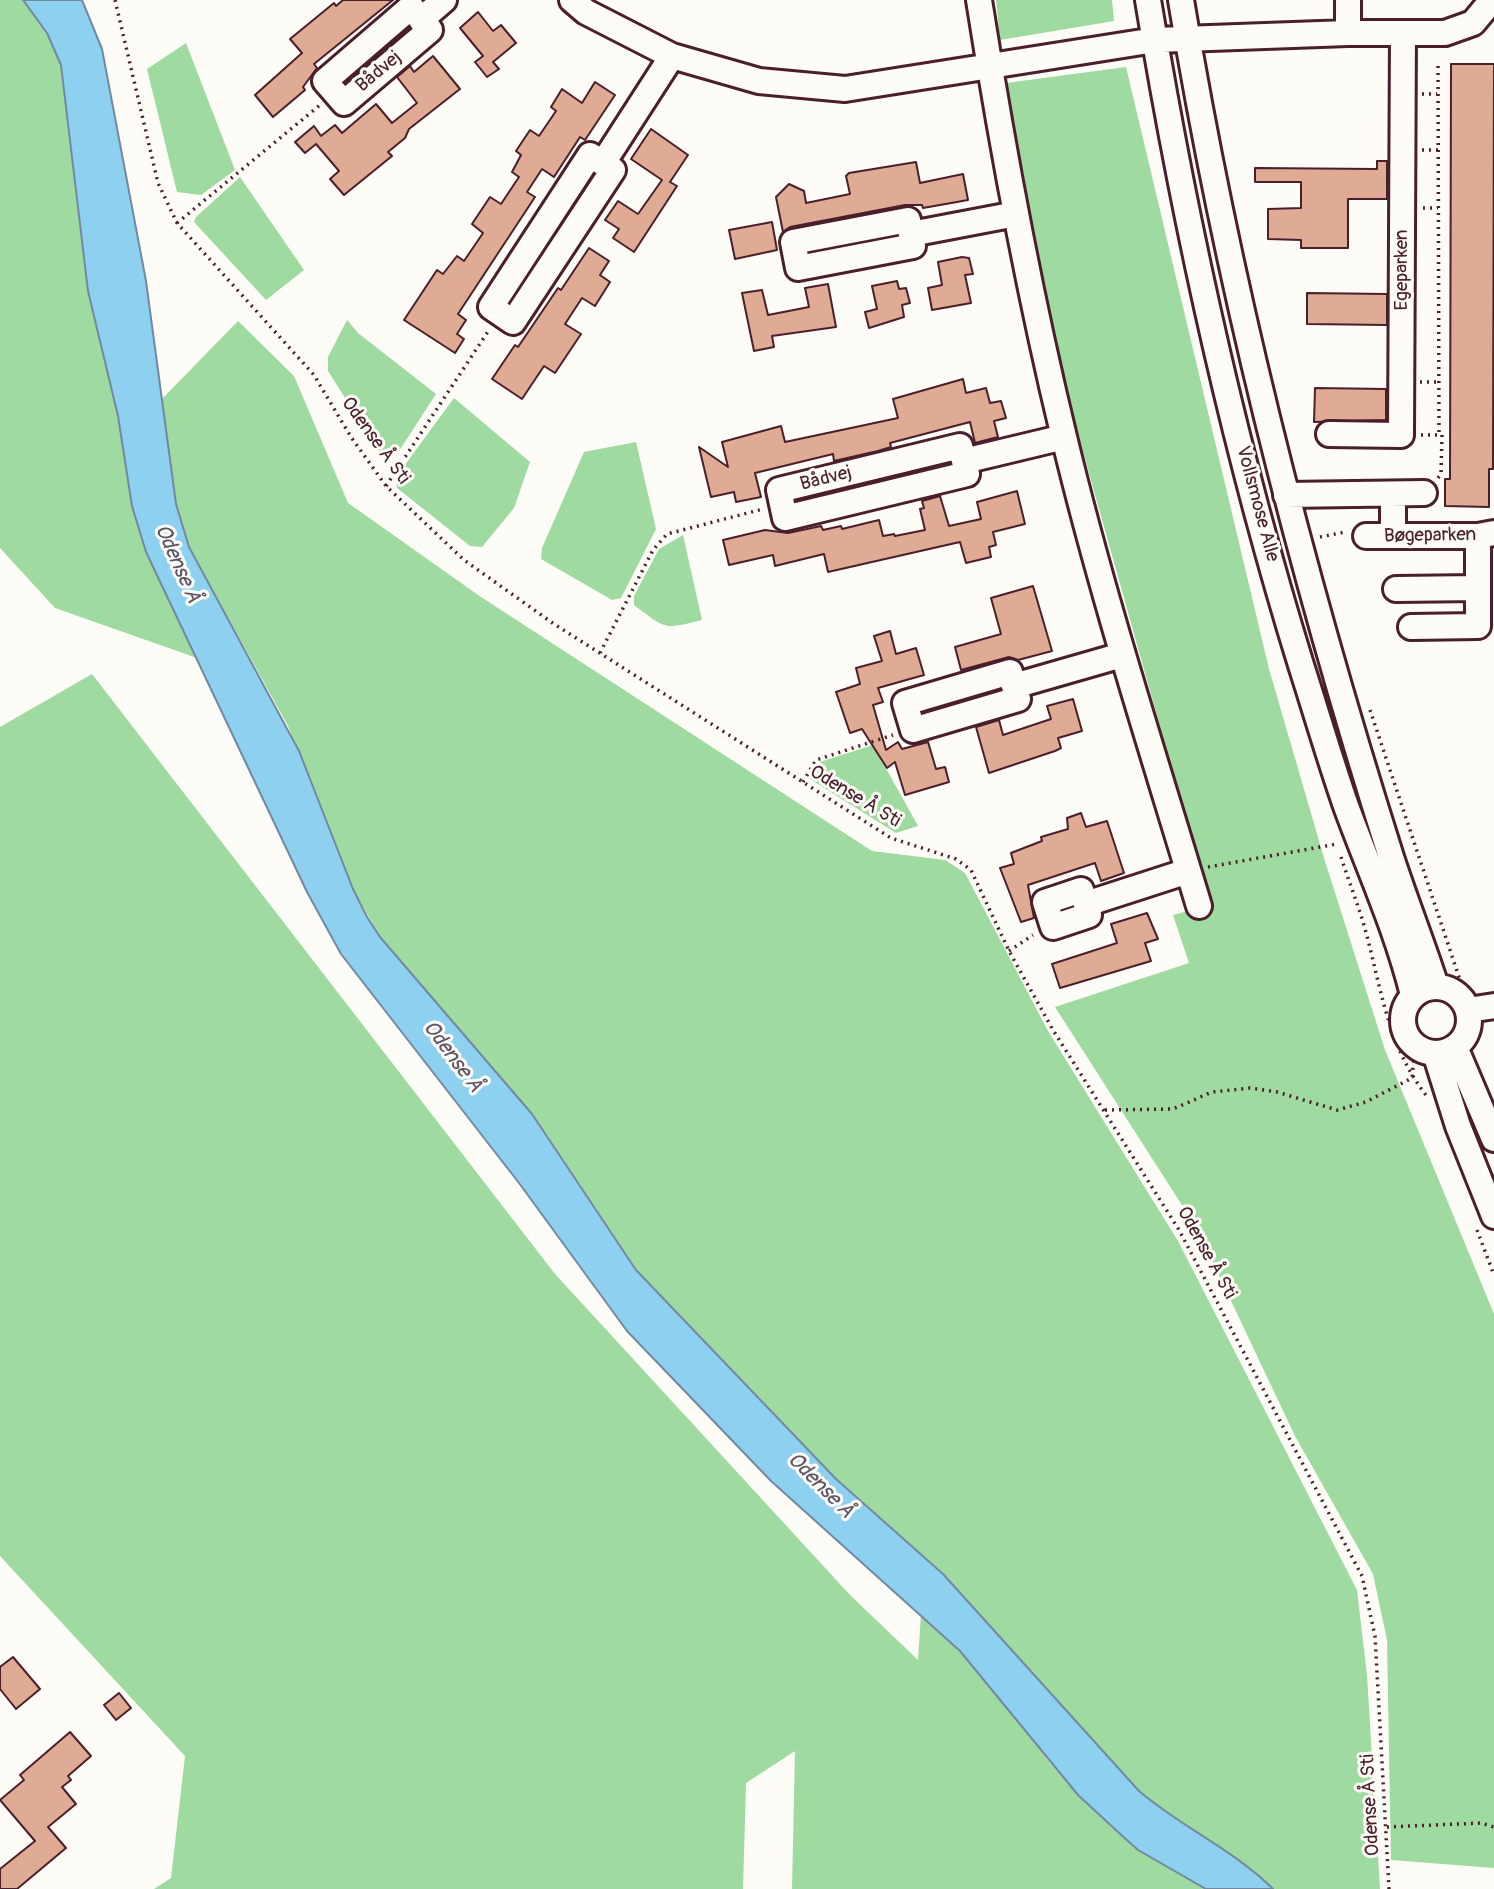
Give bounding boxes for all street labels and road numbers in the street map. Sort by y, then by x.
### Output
street label: Bådvej [352,46,406,98]
street label: Egeparken [1391,229,1413,311]
street label: Odense Å Sti [336,393,414,489]
street label: Vollsmose Alle [1231,444,1283,564]
street label: Bådvej [798,462,854,496]
street label: Bøgeparken [1384,524,1476,548]
street label: Odense Å Sti [805,761,905,833]
street label: Odense Å Sti [1171,1203,1241,1303]
street label: Odense Å Sti [1357,1754,1385,1856]

